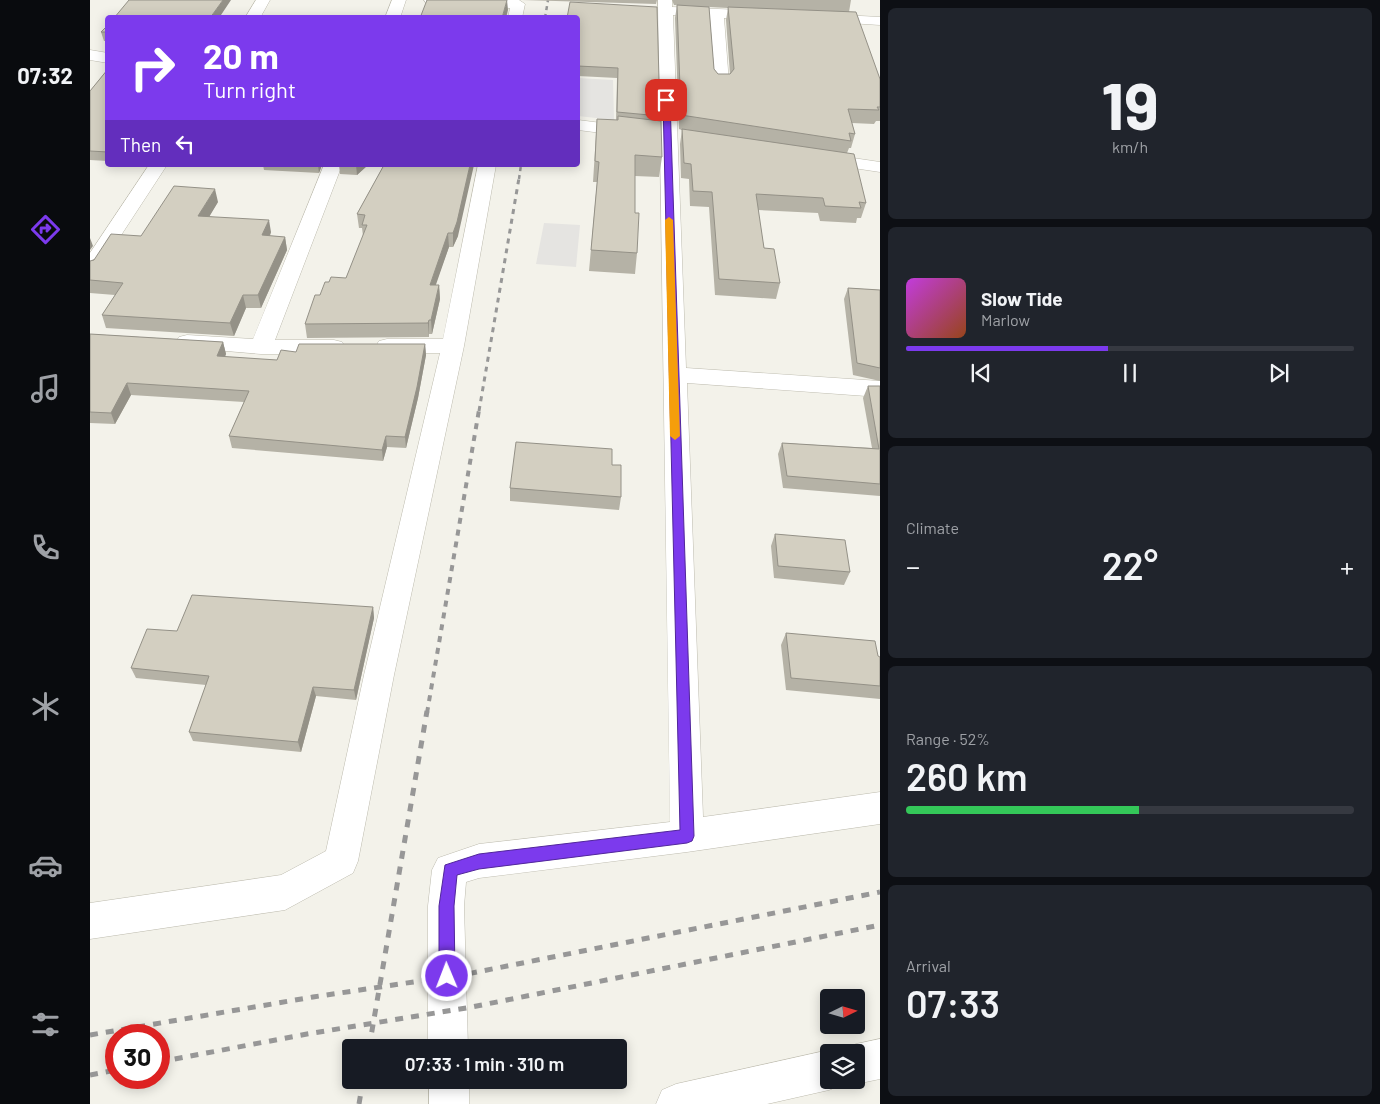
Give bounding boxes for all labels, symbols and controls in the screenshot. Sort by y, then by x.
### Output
text: 20 m [203,34,279,76]
icon: right [120,35,185,100]
text: 07:32 [17,62,73,88]
text: 19 [1101,65,1159,143]
text: Turn right [203,76,296,102]
pin [645,79,687,121]
icon: arrive [652,86,680,114]
icon: left [171,130,199,158]
text: Then [120,133,161,156]
text: km/h [1112,137,1148,156]
icon: directions [28,212,63,247]
text: Slow Tide [981,287,1063,310]
text: Marlow [981,310,1030,329]
icon: previous [967,359,995,387]
icon: pause [1116,359,1144,387]
icon: next [1265,359,1293,387]
icon: music [28,371,63,406]
text: Climate [906,518,959,537]
icon: phone [28,530,63,565]
text: 22° [1102,542,1158,588]
text: − [906,549,920,583]
text: + [1340,549,1354,583]
icon: climate [28,689,63,724]
text: Range · 52% [906,729,990,748]
text: 260 km [906,753,1028,799]
icon: car [28,848,63,883]
position arrow [420,949,472,1001]
text: Arrival [906,956,951,975]
text: 07:33 [906,980,1000,1026]
north arrow [820,989,865,1034]
map controls [820,989,865,1089]
icon: filters [28,1007,63,1042]
speed limit sign: 30 [105,1024,170,1089]
button: layers [820,1044,865,1089]
text: 07:33 · 1 min · 310 m [405,1052,564,1075]

